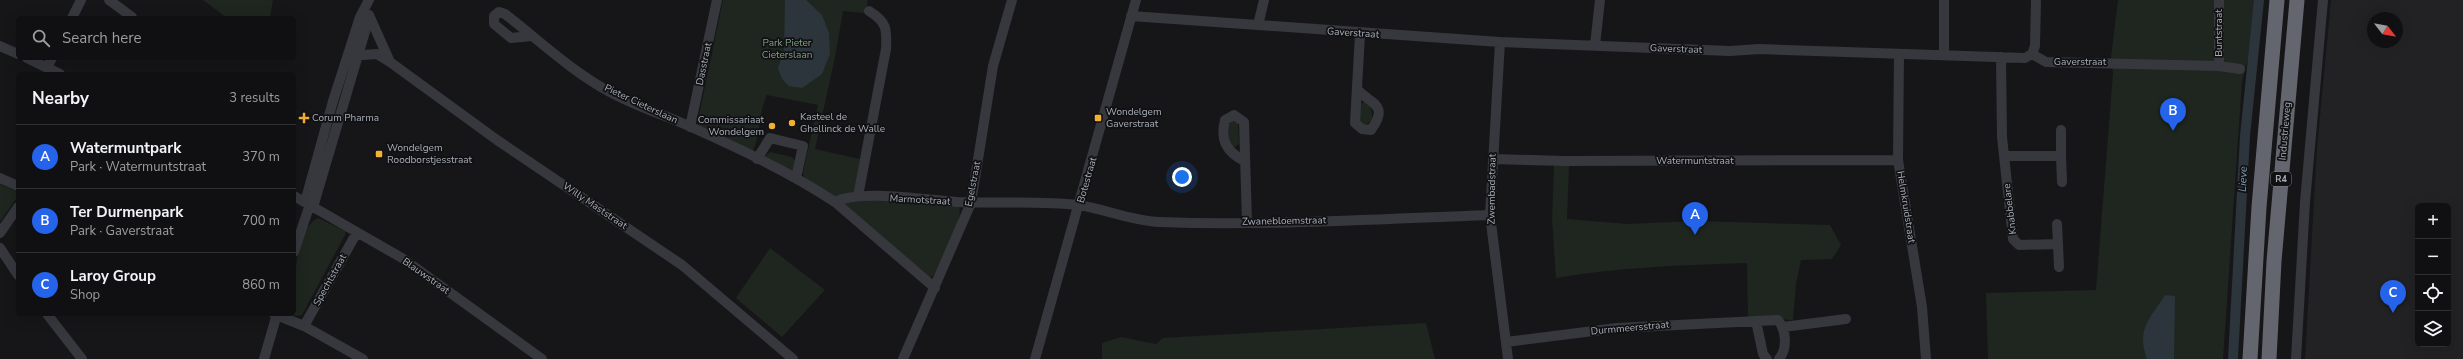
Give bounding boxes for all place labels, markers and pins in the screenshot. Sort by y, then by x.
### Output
pin: B [2160,98,2186,131]
place label: Wondelgem Gaverstraat [1106,105,1161,131]
place label: Kasteel de Ghellinck de Walle [800,110,885,136]
place label: Corum Pharma [312,111,379,125]
marker: Corum Pharma [299,113,309,123]
place label: Commissariaat Wondelgem [698,113,764,139]
marker: Wondelgem Gaverstraat [1093,113,1103,123]
marker: Kasteel de Ghellinck de Walle [787,118,797,128]
marker: Commissariaat Wondelgem [767,121,777,131]
place label: Wondelgem Roodborstjesstraat [387,141,473,167]
marker: Wondelgem Roodborstjesstraat [374,149,384,159]
pin: A [1682,202,1708,235]
pin: C [2380,280,2406,313]

